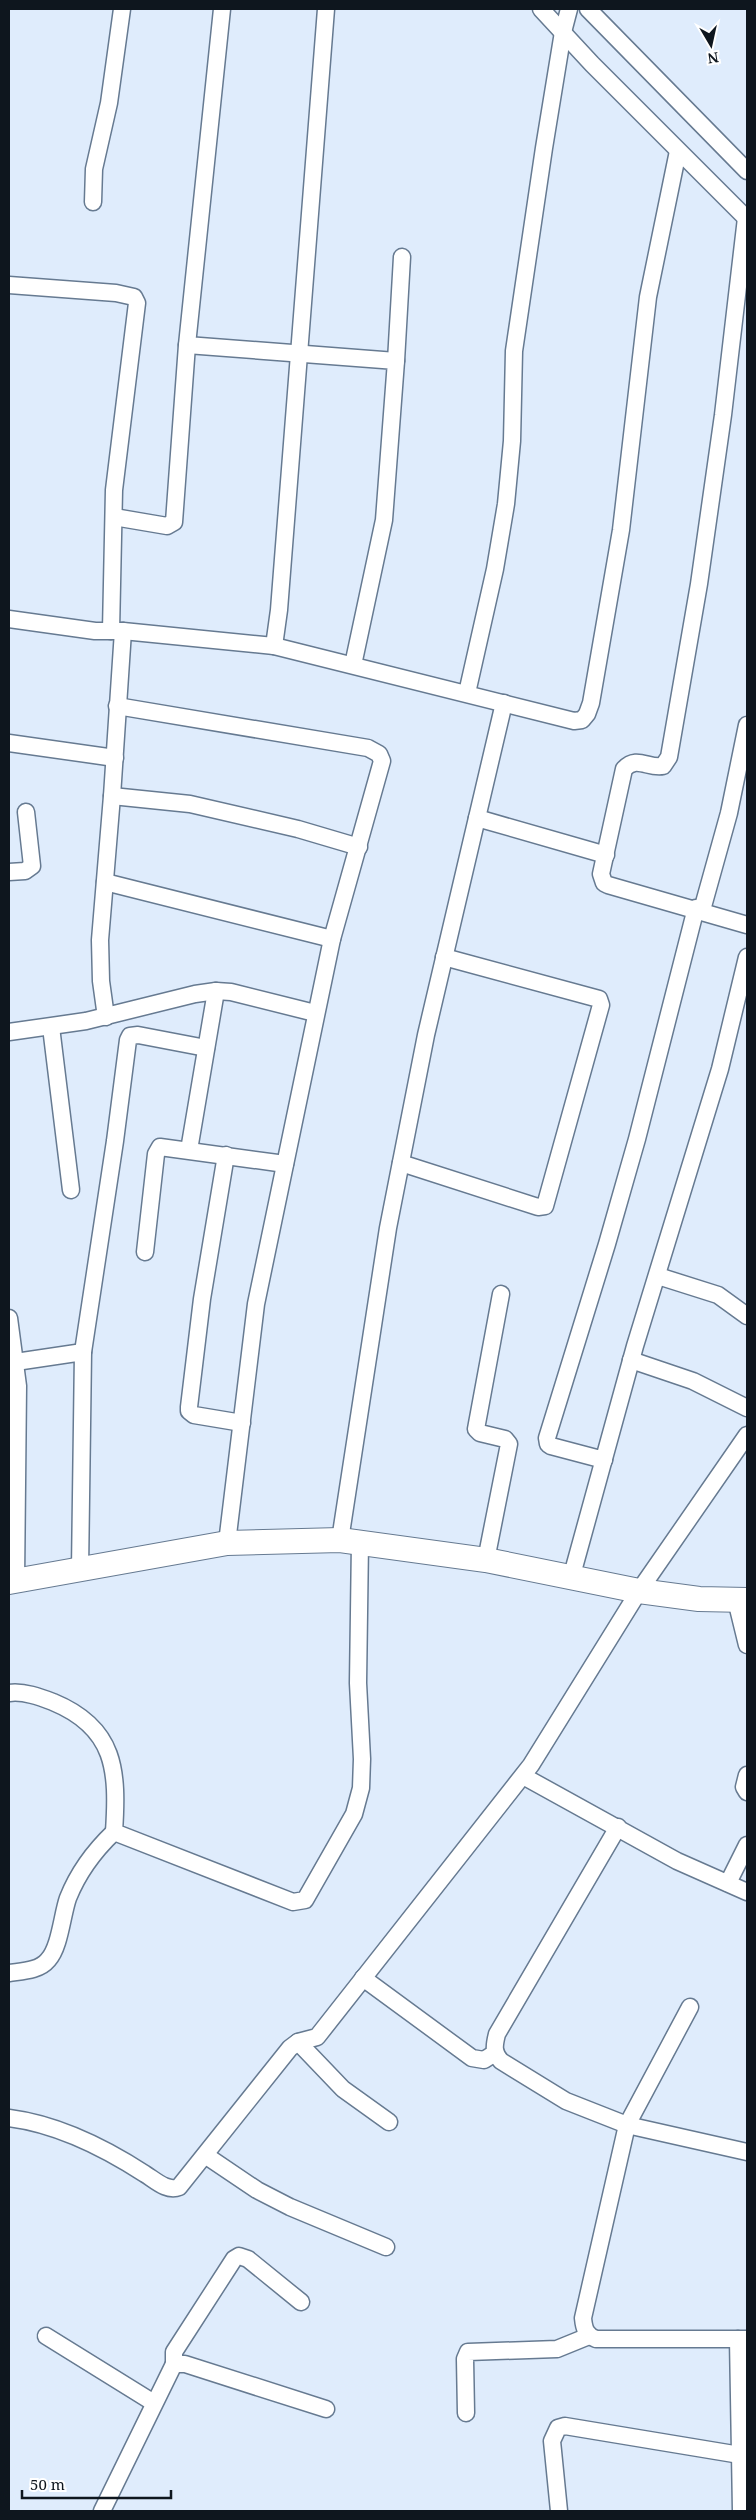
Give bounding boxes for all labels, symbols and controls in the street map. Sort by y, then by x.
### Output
north arrow [686,20,736,70]
text: N [706,48,720,69]
scale bar [22,2468,171,2500]
text: 50 m [30,2474,65,2494]

